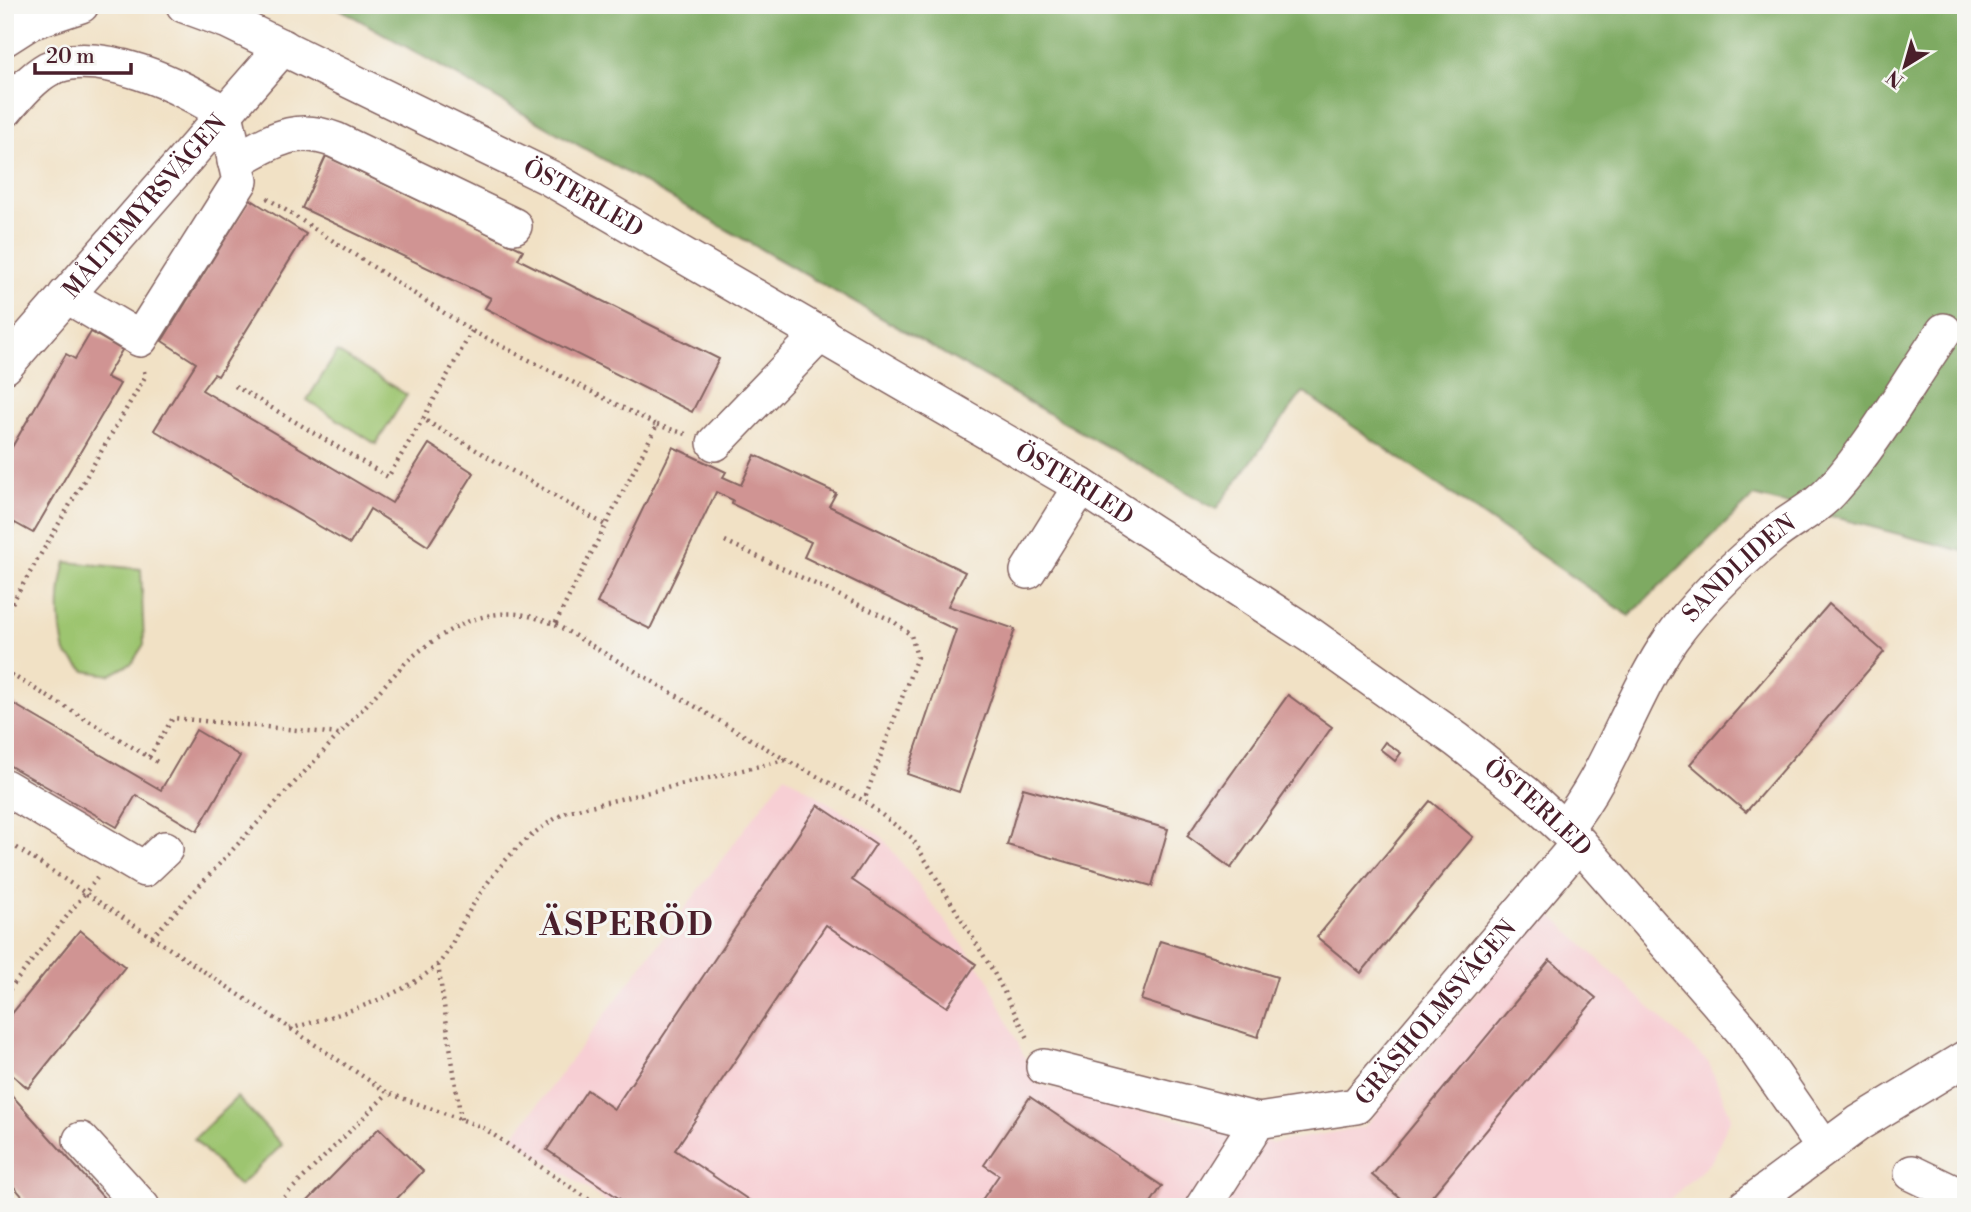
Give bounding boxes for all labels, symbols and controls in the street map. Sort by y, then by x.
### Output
scale bar [35,32,131,76]
north arrow [1870,32,1940,102]
text: 20 m [46,44,95,70]
text: N [1882,65,1909,93]
street label: MÅLTEMYRSVÄGEN [57,109,233,305]
street label: ÖSTERLED [518,152,648,245]
street label: ÖSTERLED [1009,436,1139,532]
street label: SANDLIDEN [1676,509,1802,628]
street label: ÖSTERLED [1477,752,1598,863]
district label: ÄSPERÖD [539,903,714,945]
street label: GRÄSHOLMSVÄGEN [1349,914,1523,1112]

